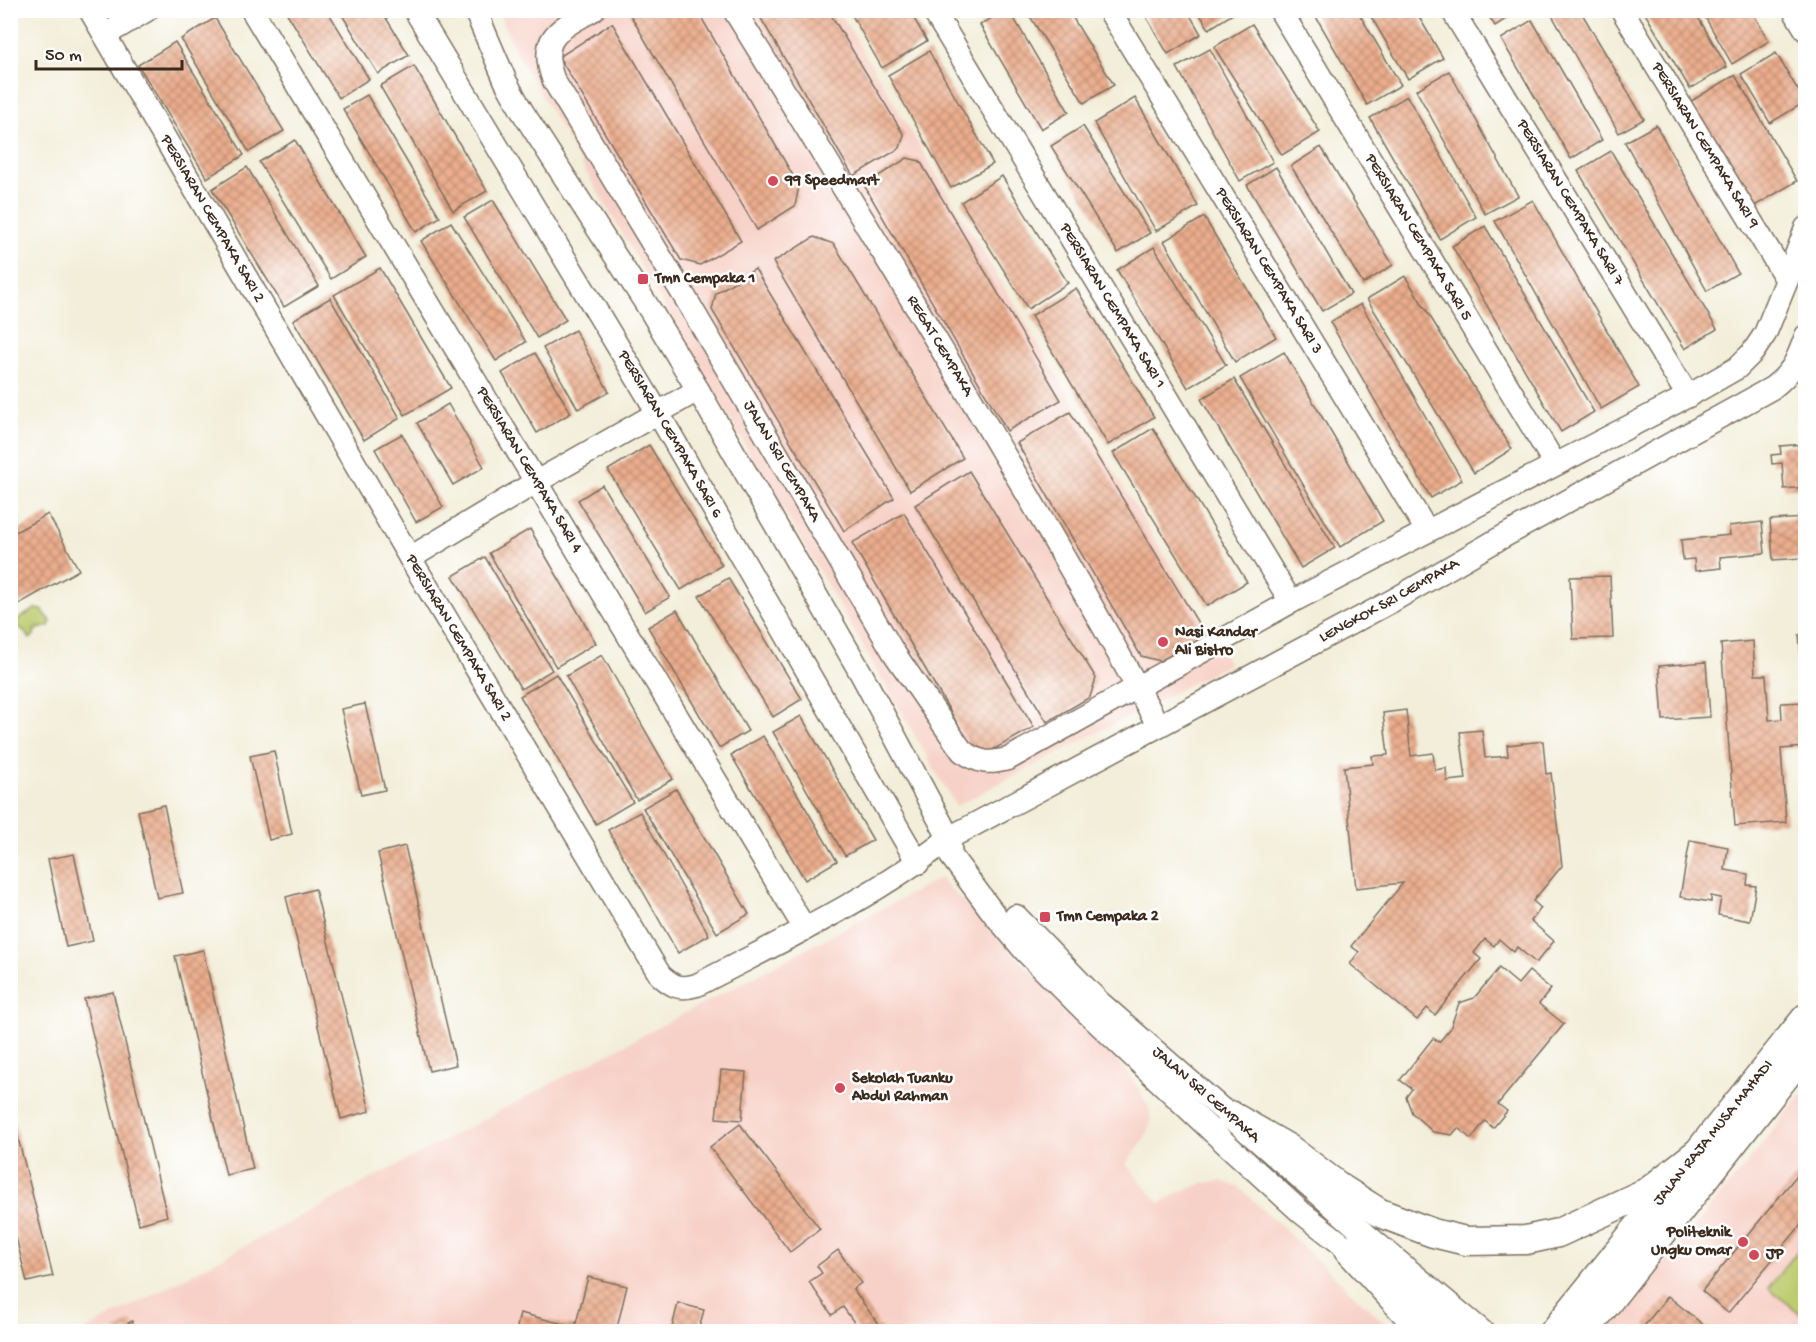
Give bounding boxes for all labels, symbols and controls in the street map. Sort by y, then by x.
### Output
scale bar [36,33,182,71]
text: 50 m [45,46,82,67]
street label: PERSIARAN CEMPAKA SARI 9 [1647,58,1763,232]
street label: PERSIARAN CEMPAKA SARI 7 [1511,115,1628,290]
street label: PERSIARAN CEMPAKA SARI 2 [155,131,268,306]
street label: PERSIARAN CEMPAKA SARI 5 [1360,150,1476,324]
place label: 99 Speedmart [784,172,880,191]
marker: 99 Speedmart [766,174,780,188]
street label: PERSIARAN CEMPAKA SARI 3 [1210,184,1326,358]
street label: PERSIARAN CEMPAKA SARI 1 [1054,219,1169,392]
place label: Tmn Cempaka 1 [653,270,755,289]
marker: Tmn Cempaka 1 [636,272,650,286]
street label: REGAT CEMPAKA [902,292,978,401]
street label: PERSIARAN CEMPAKA SARI 6 [613,346,727,522]
street label: PERSIARAN CEMPAKA SARI 4 [471,383,586,557]
street label: JALAN SRI CEMPAKA [739,397,825,527]
street label: PERSIARAN CEMPAKA SARI 2 [400,551,515,725]
street label: LENGKOK SRI CEMPAKA [1316,554,1464,648]
place label: Nasi Kandar Ali Bistro [1174,624,1259,661]
marker: Nasi Kandar Ali Bistro [1156,635,1170,649]
place label: Tmn Cempaka 2 [1055,908,1159,927]
marker: Tmn Cempaka 2 [1038,910,1052,924]
street label: JALAN SRI CEMPAKA [1148,1043,1265,1148]
street label: JALAN RAJA MUSA MAHADI [1649,1056,1778,1210]
place label: Sekolah Tuanku Abdul Rahman [851,1070,953,1107]
marker: Sekolah Tuanku Abdul Rahman [833,1081,847,1095]
place label: Politeknik Ungku Omar [1651,1224,1733,1261]
marker: Politeknik Ungku Omar [1736,1235,1750,1249]
place label: JP [1765,1246,1784,1265]
marker: JP [1747,1248,1761,1262]

